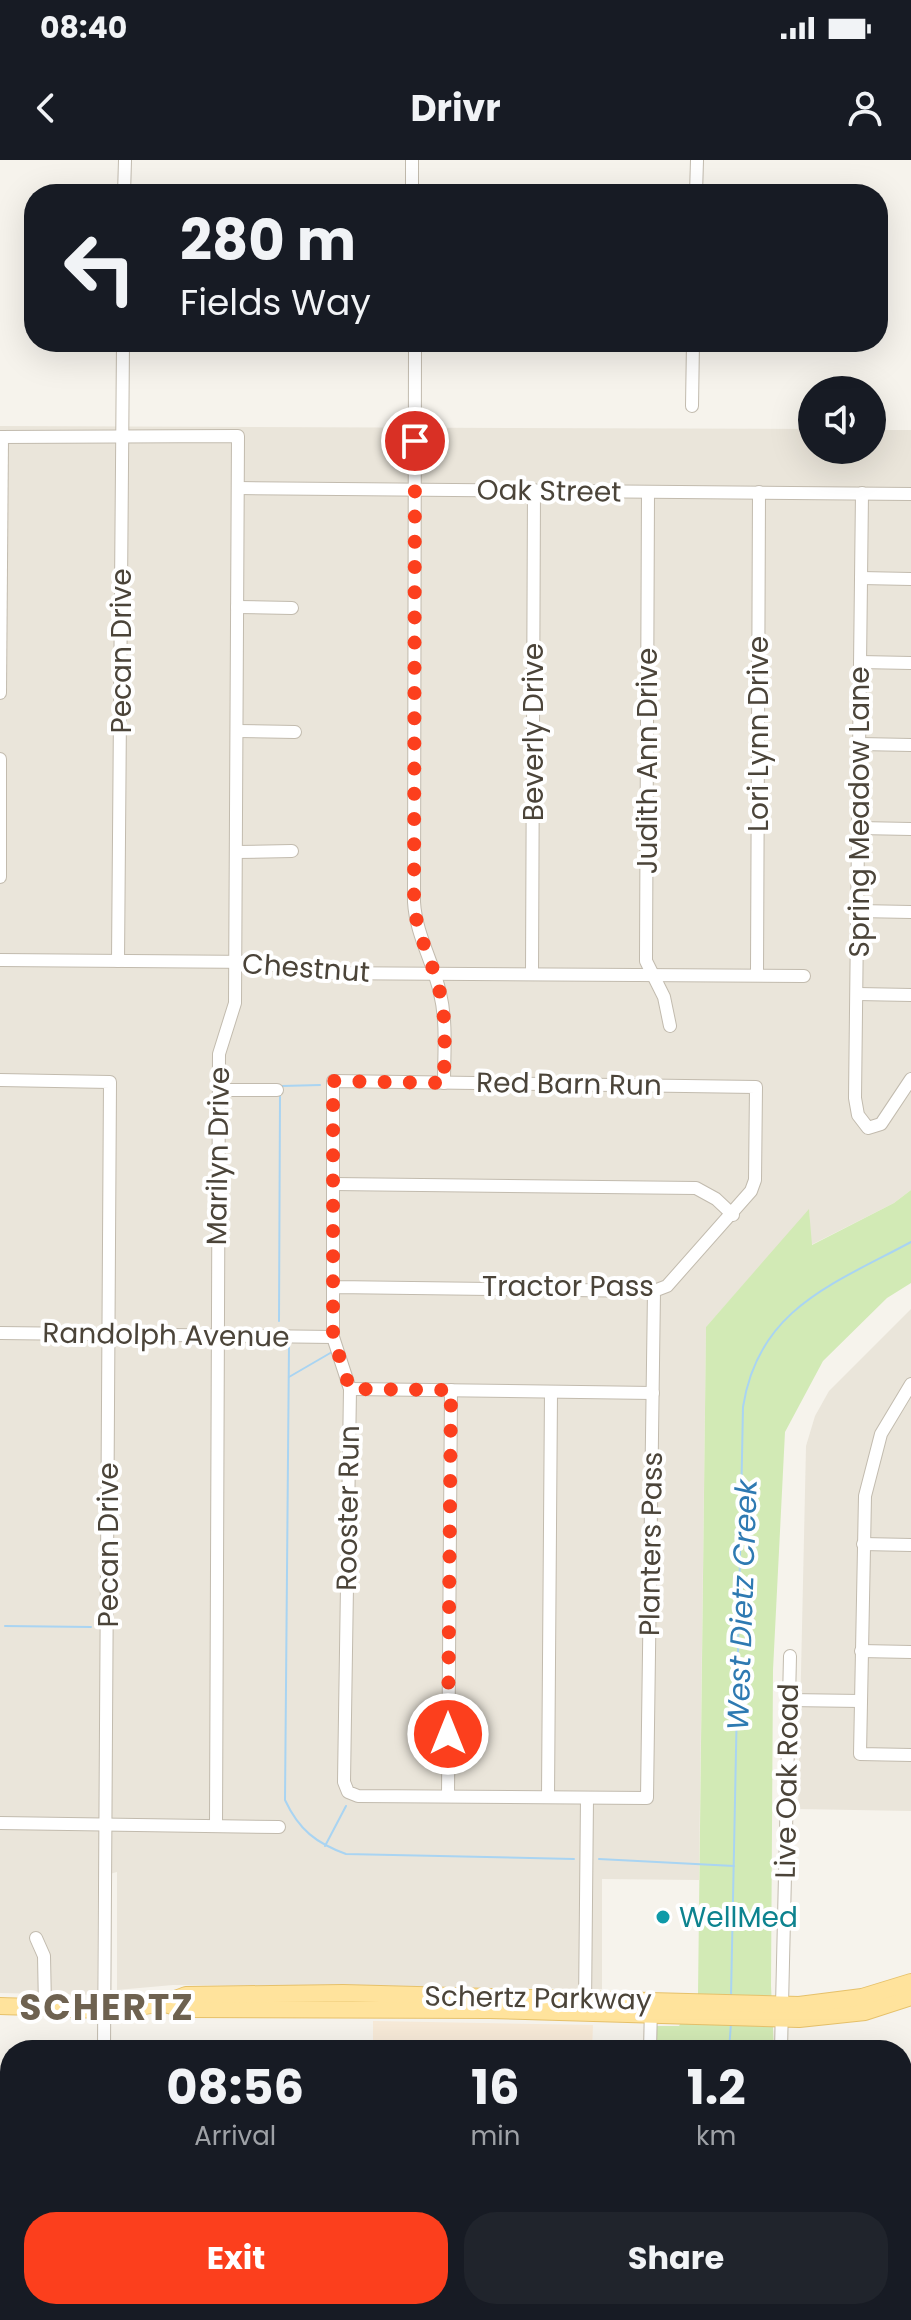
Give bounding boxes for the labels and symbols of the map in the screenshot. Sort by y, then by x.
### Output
pin [381,407,449,475]
street label: Oak Street [476,470,622,512]
street label: Pecan Drive [102,568,141,734]
street label: Lori Lynn Drive [739,636,778,832]
street label: Beverly Drive [514,643,553,821]
street label: Judith Ann Drive [628,648,667,874]
street label: Spring Meadow Lane [840,666,879,958]
street label: Chestnut [241,944,371,992]
street label: Red Barn Run [476,1063,662,1105]
street label: Marilyn Drive [197,1066,239,1246]
street label: Tractor Pass [482,1267,654,1306]
street label: Randolph Avenue [42,1313,290,1357]
street label: Rooster Run [327,1425,369,1591]
street label: Planters Pass [630,1451,672,1637]
street label: Pecan Drive [89,1462,128,1628]
water label: West Dietz Creek [716,1477,768,1731]
street label: Live Oak Road [766,1683,808,1879]
position arrow [406,1692,490,1776]
place label: WellMed [679,1898,798,1937]
marker: WellMed [654,1908,672,1926]
street label: Schertz Parkway [424,1977,652,2019]
district label: SCHERTZ [19,1982,195,2033]

